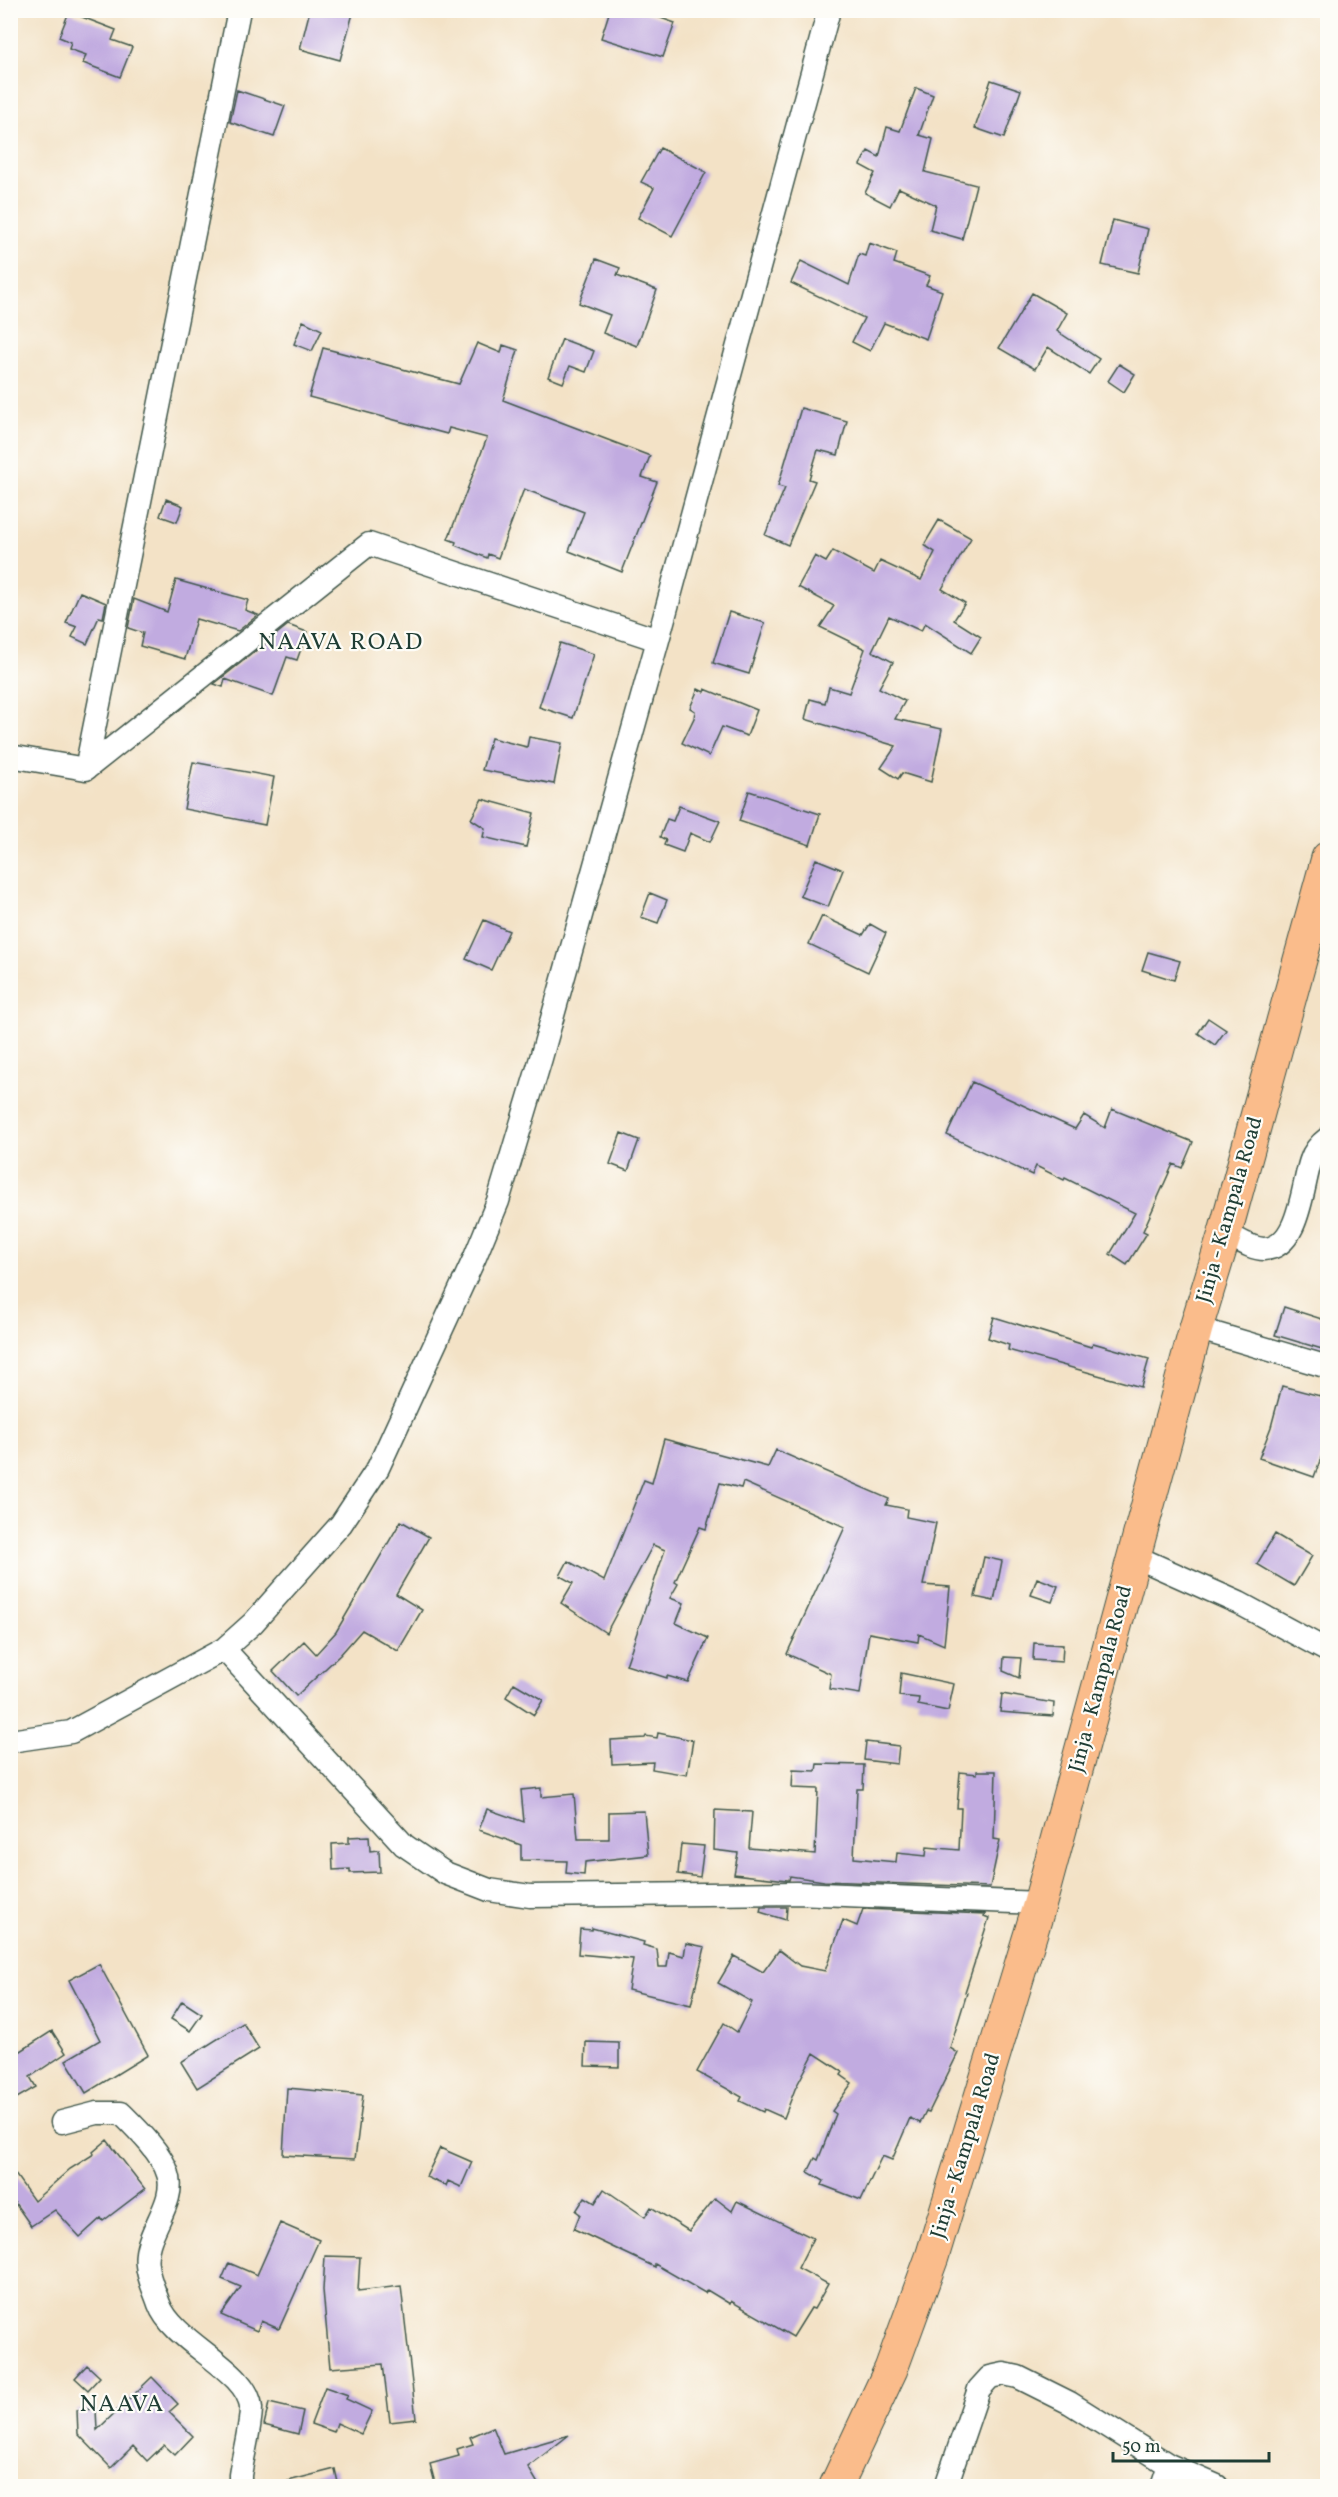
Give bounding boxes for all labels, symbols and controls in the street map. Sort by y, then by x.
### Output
district label: NAAVA ROAD [258,626,424,660]
street label: Jinja - Kampala Road [1190,1113,1270,1307]
street label: Jinja - Kampala Road [1062,1582,1140,1776]
street label: Jinja - Kampala Road [924,2050,1008,2242]
district label: NAAVA [79,2388,165,2422]
scale bar [1113,2425,1269,2463]
text: 50 m [1122,2435,1161,2460]

